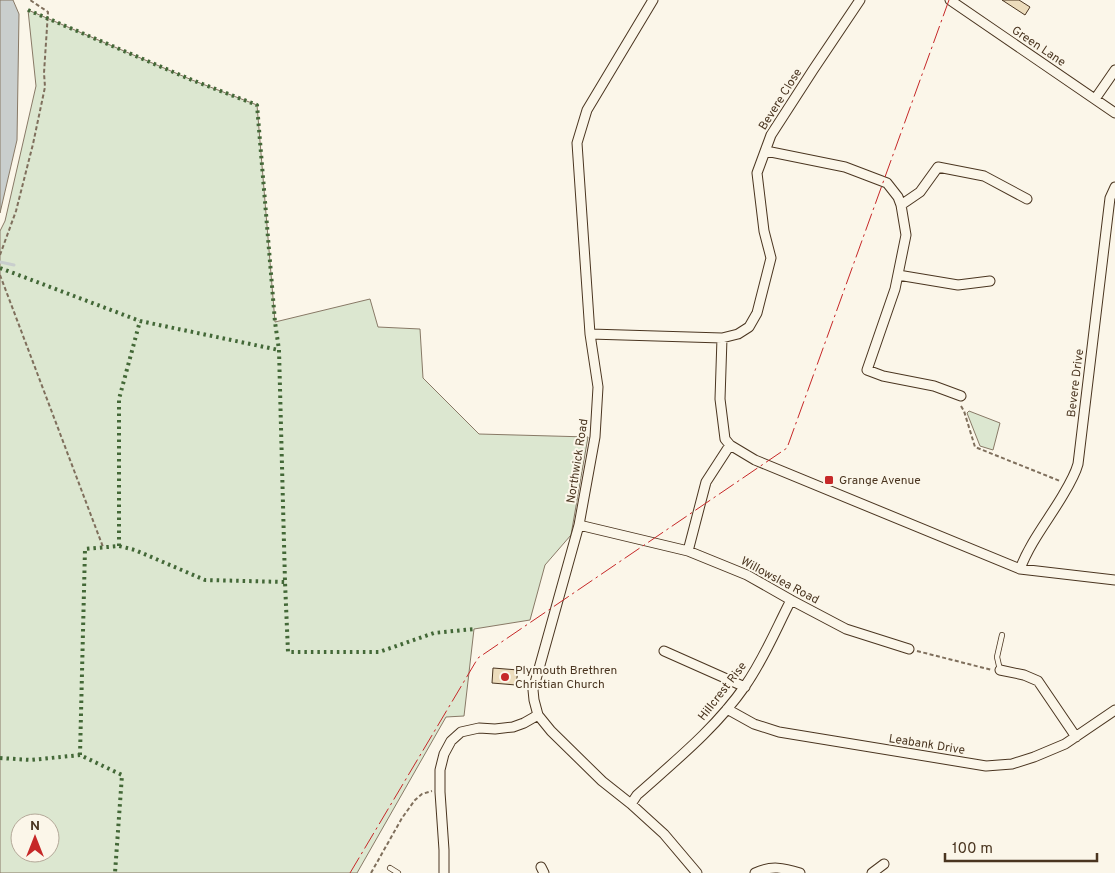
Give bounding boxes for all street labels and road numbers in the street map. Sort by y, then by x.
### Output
street label: Green Lane [1008,23,1069,71]
street label: Bevere Close [756,66,806,133]
street label: Bevere Drive [1064,348,1088,418]
street label: Northwick Road [563,418,593,505]
street label: Willowslea Road [738,553,822,608]
street label: Hillcrest Rise [695,659,751,724]
street label: Leabank Drive [887,731,966,759]

